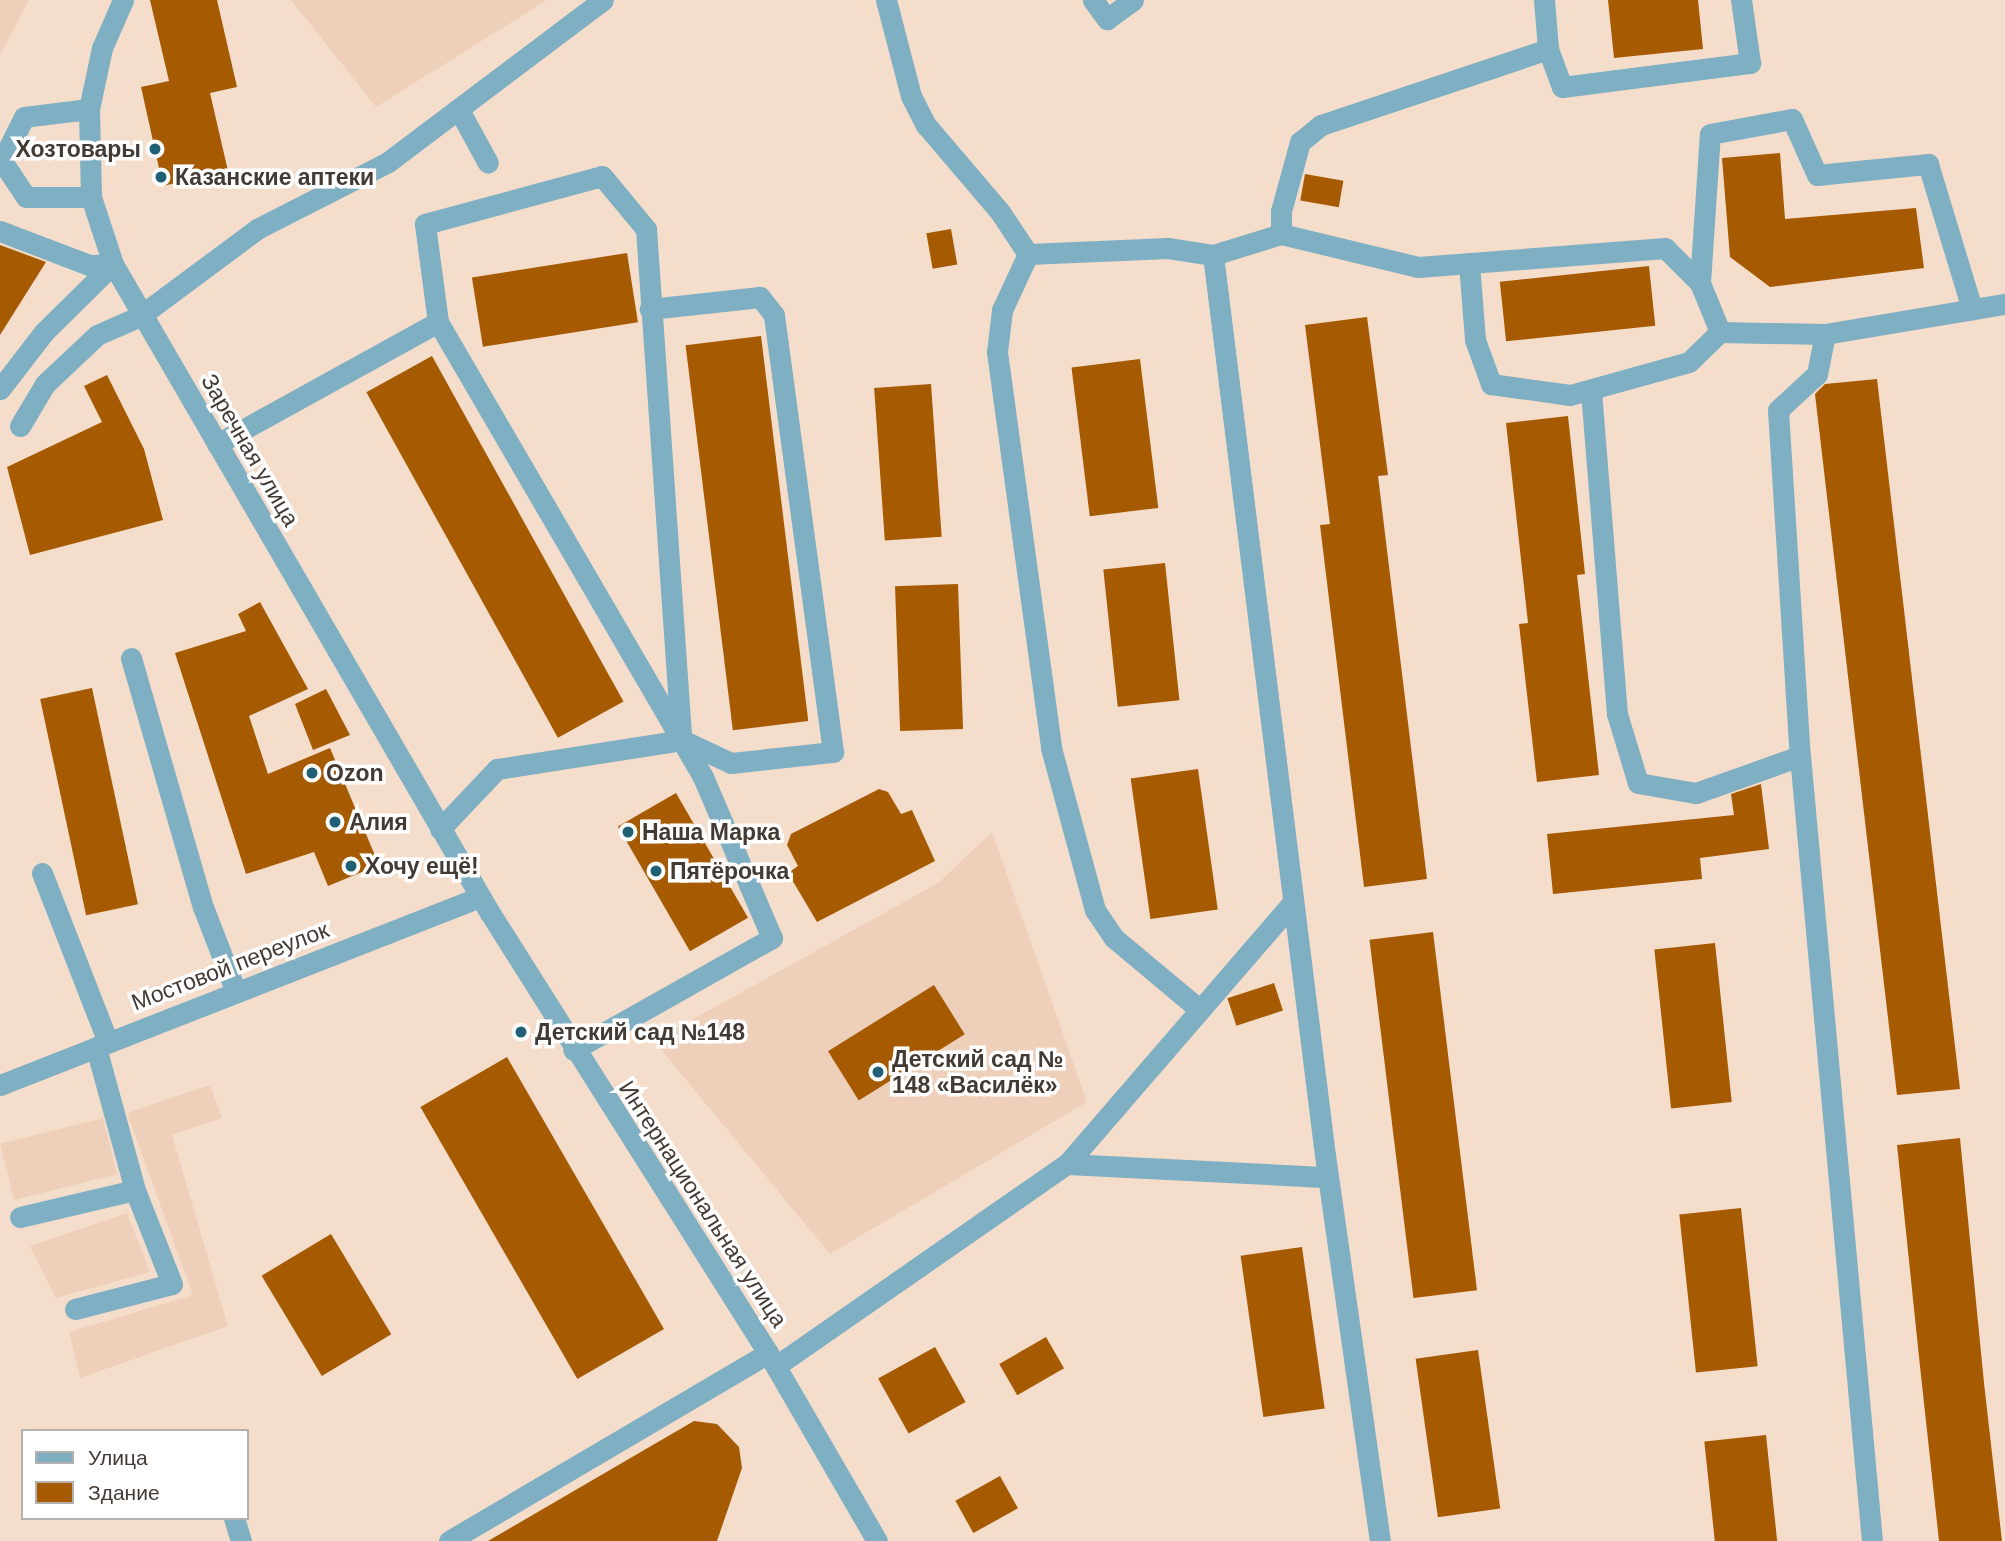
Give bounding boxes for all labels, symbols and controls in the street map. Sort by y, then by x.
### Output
place label: Хозтовары [15,135,141,163]
marker: Хозтовары [147,141,163,157]
place label: Казанские аптеки [175,163,374,191]
marker: Казанские аптеки [153,169,169,185]
street label: Заречная улица [195,369,305,531]
place label: Ozon [326,759,383,787]
marker: Ozon [304,765,320,781]
place label: Алия [349,808,408,836]
marker: Алия [327,814,343,830]
place label: Наша Марка [642,818,780,846]
marker: Наша Марка [620,824,636,840]
place label: Хочу ещё! [365,852,479,880]
place label: Пятёрочка [670,857,789,885]
marker: Хочу ещё! [343,858,359,874]
marker: Пятёрочка [648,863,664,879]
street label: Мостовой переулок [128,916,332,1016]
place label: Детский сад №148 [535,1018,745,1046]
marker: Детский сад №148 [513,1024,529,1040]
place label: Детский сад № 148 «Василёк» [892,1045,1064,1099]
marker: Детский сад № 148 «Василёк» [870,1064,886,1080]
street label: Интернациональная улица [613,1076,793,1332]
legend [21,1429,248,1520]
text: Улица [88,1446,148,1469]
text: Здание [88,1481,160,1504]

